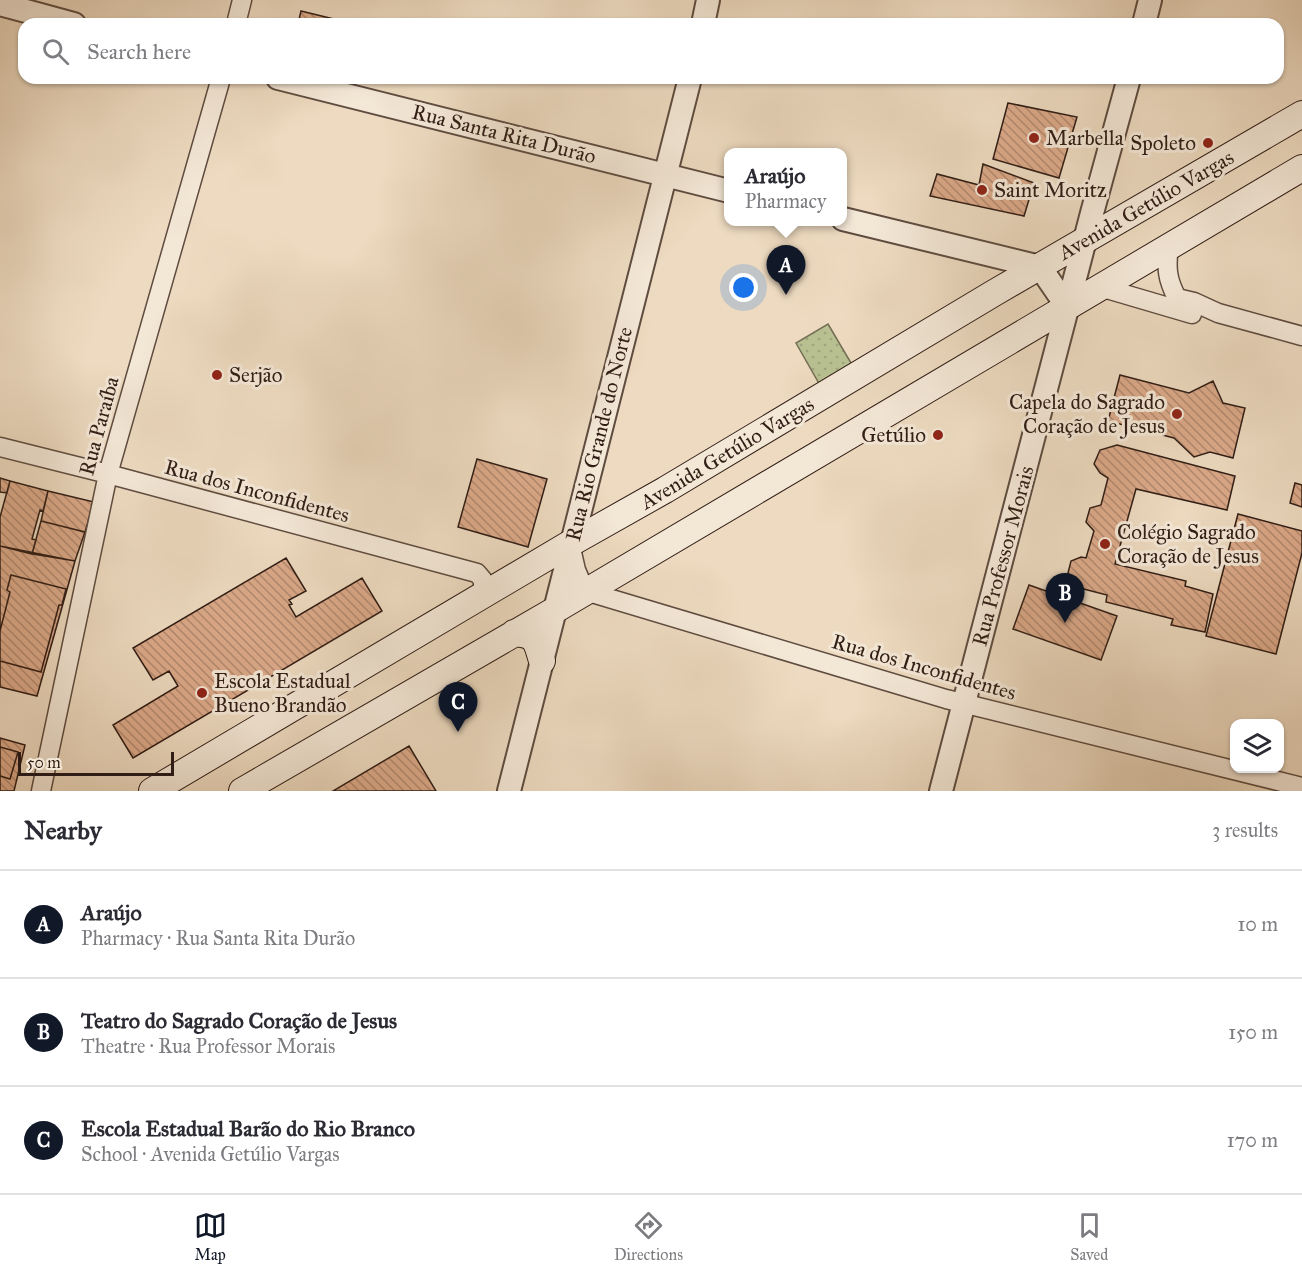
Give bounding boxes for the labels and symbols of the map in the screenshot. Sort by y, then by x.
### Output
street label: Rua Santa Rita Durão [409,99,599,170]
place label: Marbella [1046,125,1124,151]
place label: Spoleto [1130,130,1196,156]
marker: Marbella [1027,131,1041,145]
marker: Spoleto [1201,136,1215,150]
street label: Avenida Getúlio Vargas [1053,144,1238,266]
place label: Saint Moritz [994,177,1107,203]
marker: Saint Moritz [975,183,989,197]
pin: A [766,246,806,295]
your location [729,273,758,302]
street label: Rua Rio Grande do Norte [560,324,638,544]
place label: Serjão [229,362,283,388]
marker: Serjão [210,368,224,382]
street label: Rua Paraíba [73,374,125,478]
place label: Capela do Sagrado Coração de Jesus [1009,389,1165,439]
street label: Avenida Getúlio Vargas [634,391,819,516]
marker: Capela do Sagrado Coração de Jesus [1170,407,1184,421]
place label: Getúlio [861,422,926,448]
marker: Getúlio [931,428,945,442]
street label: Rua dos Inconfidentes [162,454,352,528]
street label: Rua Professor Morais [966,463,1040,649]
place label: Colégio Sagrado Coração de Jesus [1117,519,1259,569]
marker: Colégio Sagrado Coração de Jesus [1098,537,1112,551]
pin: B [1046,574,1084,623]
street label: Rua dos Inconfidentes [829,628,1019,706]
place label: Escola Estadual Bueno Brandão [214,668,351,718]
pin: C [438,682,478,732]
marker: Escola Estadual Bueno Brandão [195,686,209,700]
scale bar [18,749,174,776]

